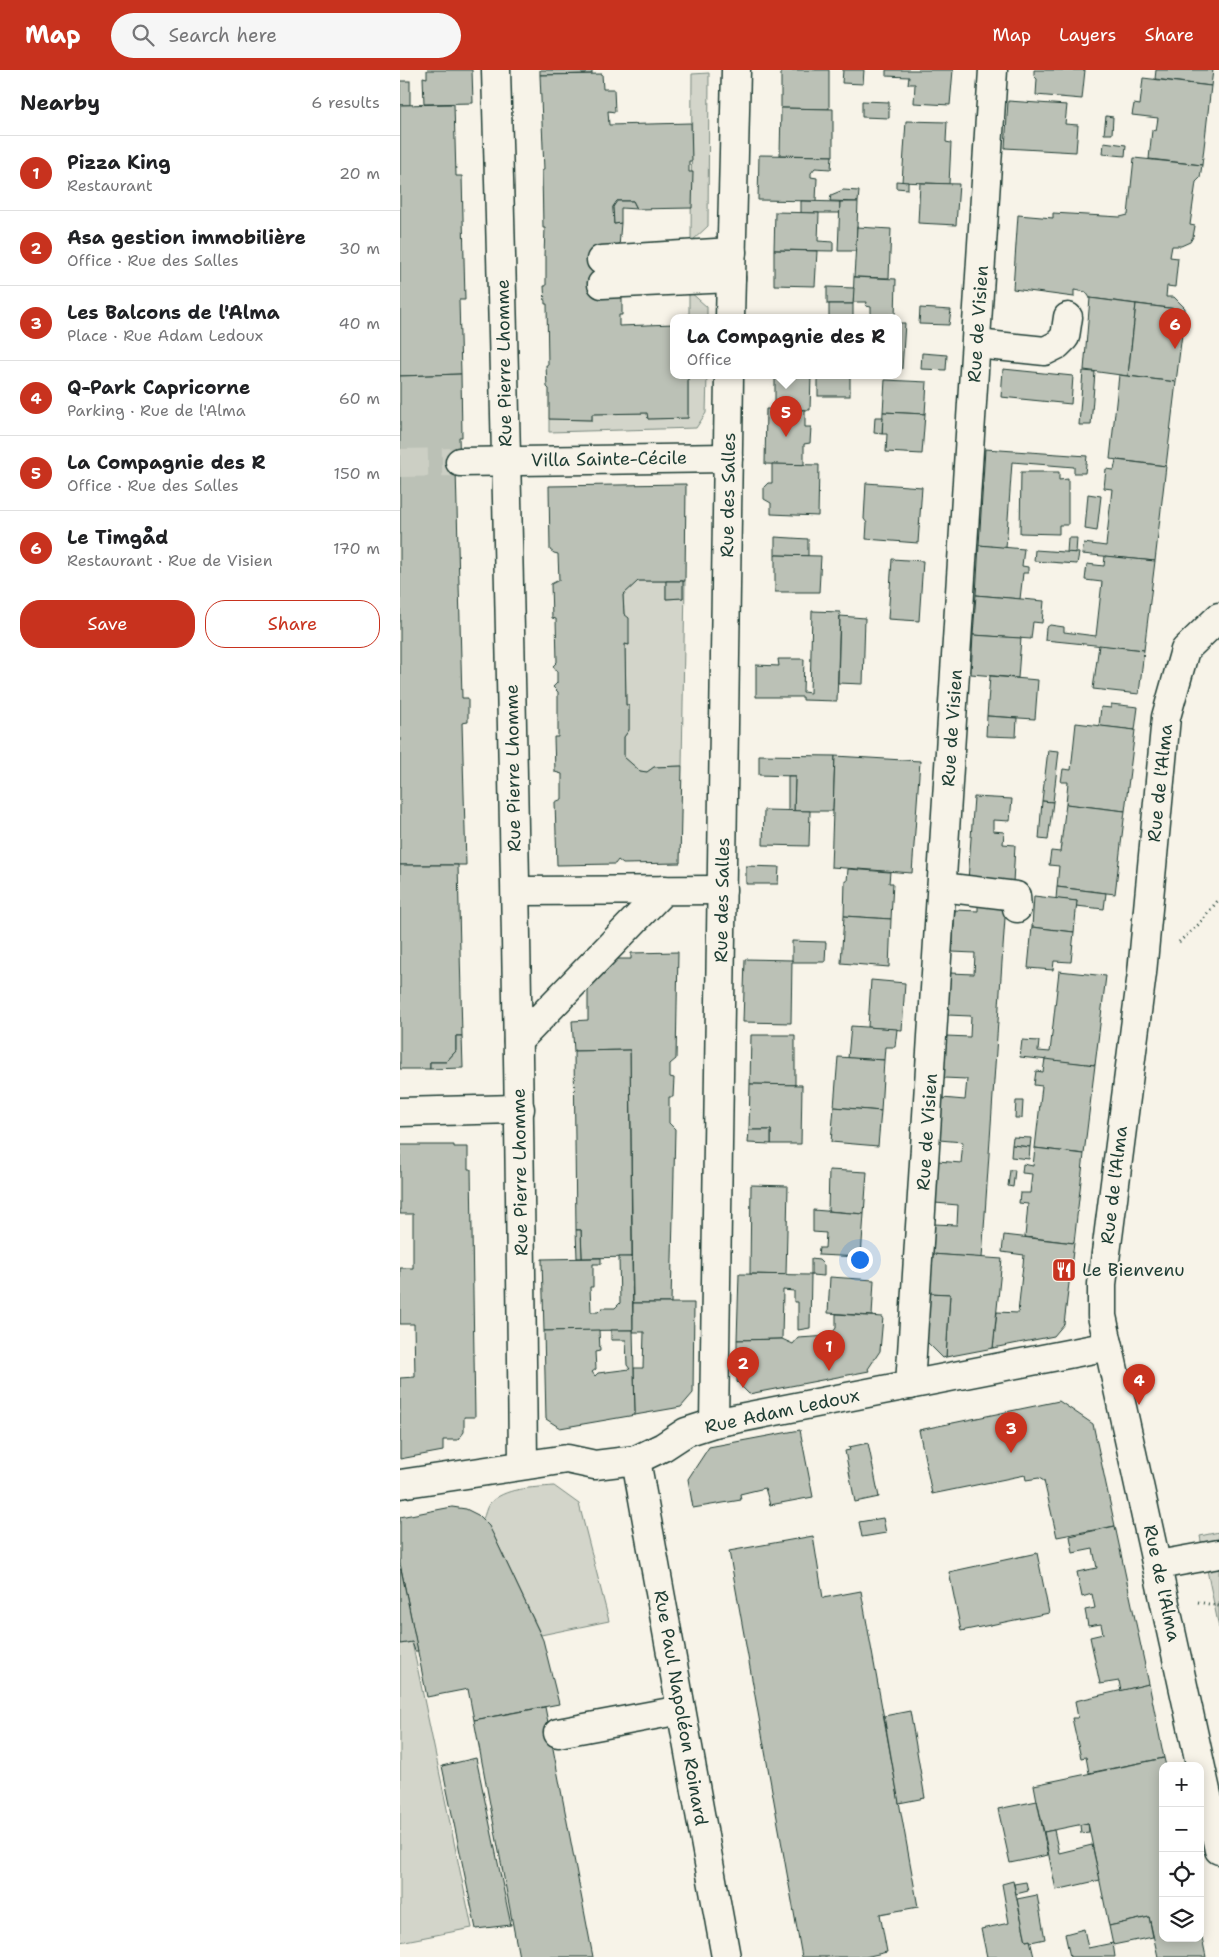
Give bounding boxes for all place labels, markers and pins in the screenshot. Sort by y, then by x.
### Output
pin: 6 [1159,308,1191,349]
pin: 5 [770,396,802,437]
restaurant icon: Le Bienvenu [1051,1257,1077,1283]
place label: Le Bienvenu [1082,1258,1185,1282]
pin: 1 [813,1330,845,1371]
pin: 2 [727,1347,759,1388]
pin: 4 [1123,1364,1155,1405]
pin: 3 [995,1412,1027,1453]

